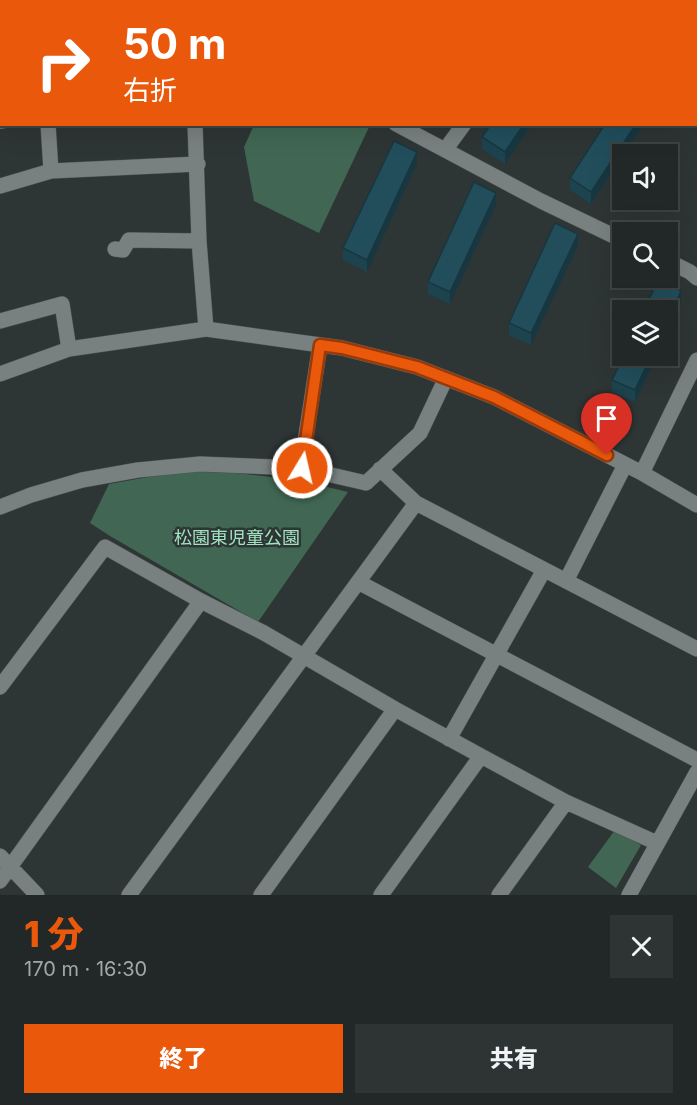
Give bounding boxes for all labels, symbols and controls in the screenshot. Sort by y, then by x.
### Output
text: 50 m [123,18,226,69]
icon: right [24,24,102,102]
text: 右折 [123,74,177,107]
map controls [612,144,678,366]
button: sound [612,144,678,210]
button: search [612,222,678,288]
button: layers [612,300,678,366]
pin [581,393,632,455]
icon: arrive [590,402,623,435]
position arrow [270,436,334,500]
park label: 松園東児童公園 [174,527,300,548]
text: 1 分 [24,912,84,956]
button: close [610,915,673,978]
text: 170 m · 16:30 [24,957,147,981]
button: 終了 [24,1024,343,1093]
button: 共有 [355,1024,673,1093]

